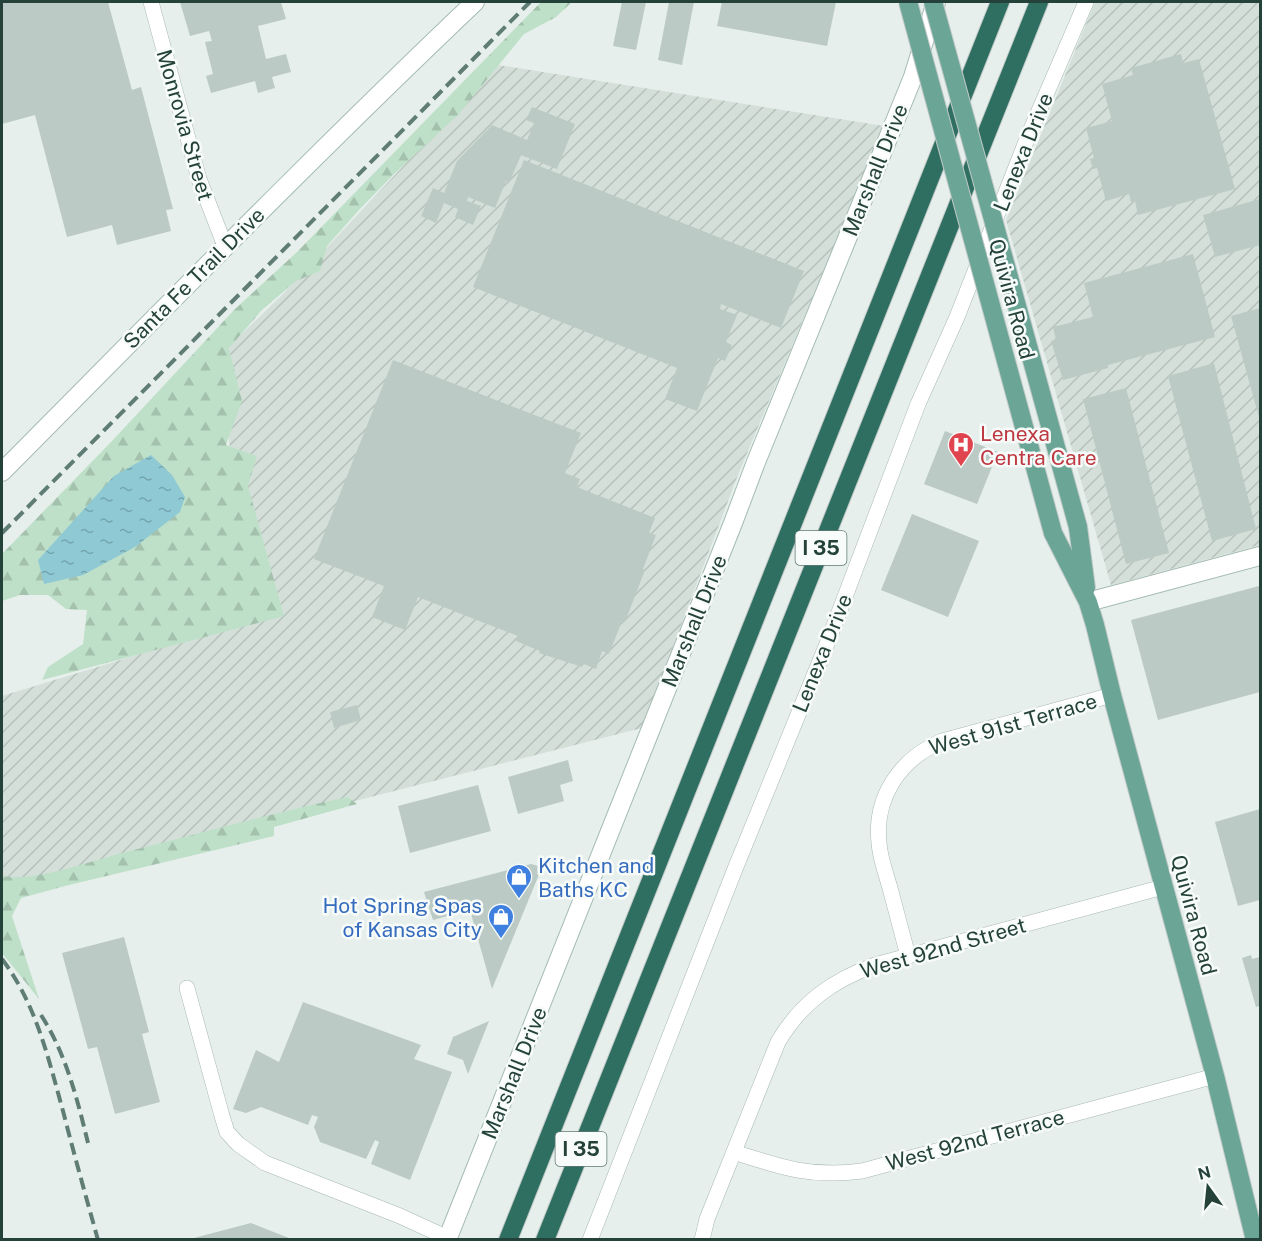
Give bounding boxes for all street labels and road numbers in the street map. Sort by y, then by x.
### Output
street label: Monrovia Street [151,47,219,203]
street label: Lenexa Drive [988,89,1058,215]
street label: Marshall Drive [837,100,913,240]
street label: Santa Fe Trail Drive [118,202,270,354]
street label: Quivira Road [984,236,1040,362]
road number: I 35 [796,531,846,565]
street label: Marshall Drive [656,551,732,691]
street label: Lenexa Drive [787,590,857,716]
street label: West 91st Terrace [926,688,1100,760]
street label: Quivira Road [1166,852,1222,978]
street label: West 92nd Street [857,912,1029,984]
street label: Marshall Drive [476,1003,552,1143]
street label: West 92nd Terrace [883,1104,1067,1176]
road number: I 35 [556,1132,606,1166]

